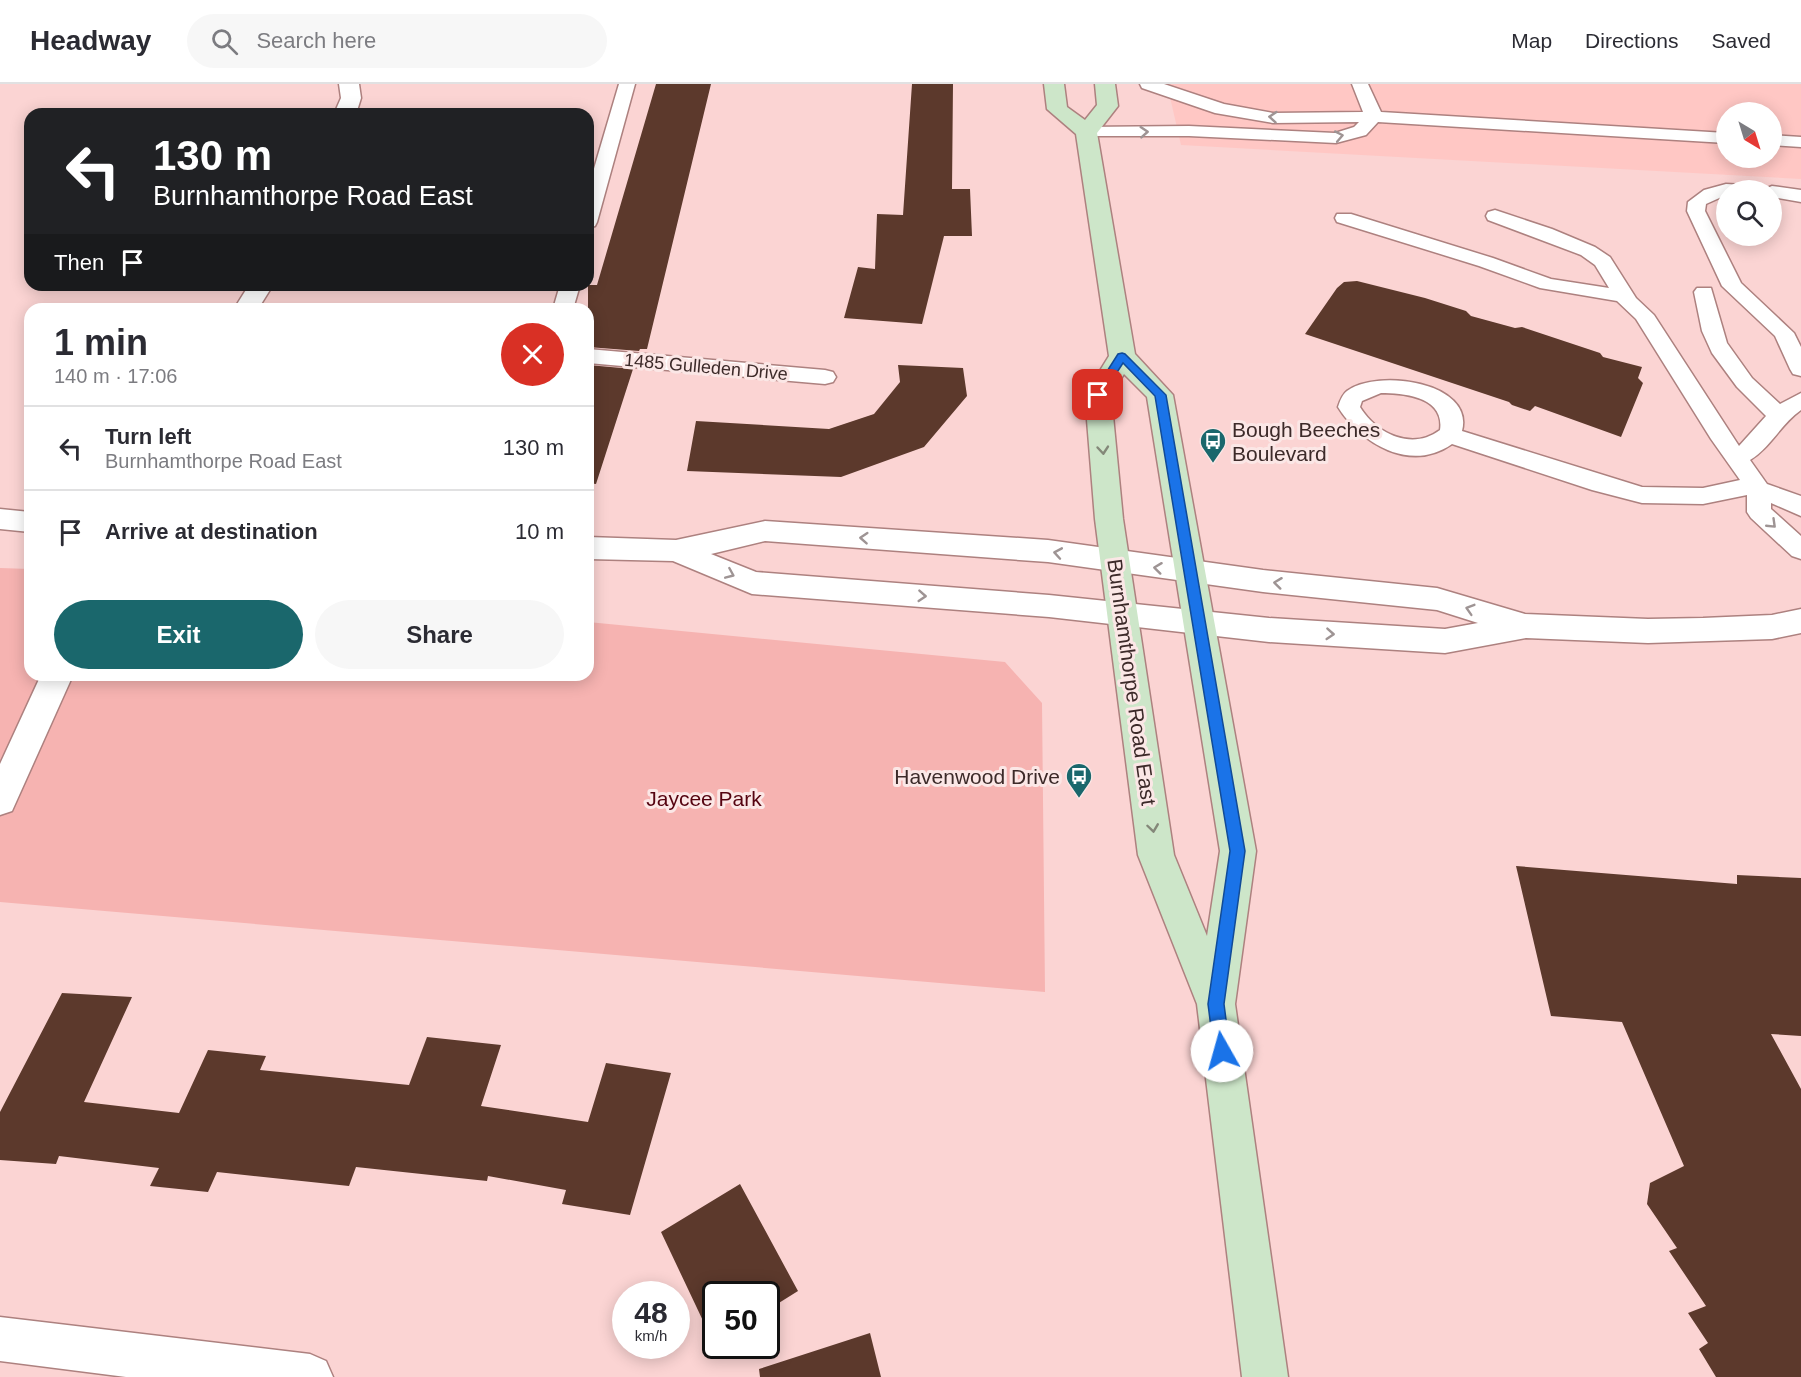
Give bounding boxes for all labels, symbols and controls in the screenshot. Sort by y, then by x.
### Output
search box [187,14,607,68]
text: Headway [30,25,151,56]
icon: search [208,25,241,58]
text: Search here [256,28,376,53]
text: Map [1511,29,1552,52]
text: Directions [1585,29,1678,52]
text: Saved [1711,29,1771,52]
north arrow [1716,102,1782,168]
map controls [1716,102,1782,246]
one-way arrow [1269,111,1278,124]
one-way arrow [1140,126,1149,139]
one-way arrow [1334,130,1344,143]
icon: left [54,132,132,210]
text: 130 m [153,132,272,179]
button: search [1716,180,1782,246]
text: Burnhamthorpe Road East [153,181,473,211]
icon: arrive [116,246,149,279]
text: Then [54,250,104,275]
text: 1 min [54,322,148,363]
button: close [501,323,564,386]
street label: 1485 Gulleden Drive [623,350,789,384]
text: 140 m · 17:06 [54,365,177,387]
pin [1072,369,1123,420]
icon: arrive [1081,378,1114,411]
place label: Bough Beeches Boulevard [1232,418,1380,465]
text: Turn left [105,424,191,449]
bus stop icon: Bough Beeches Boulevard [1198,426,1228,464]
icon: left [54,432,87,465]
text: 130 m [503,435,564,460]
one-way arrow [1096,445,1109,454]
text: Burnhamthorpe Road East [105,450,342,472]
icon: arrive [54,516,87,549]
one-way arrow [1765,517,1775,528]
text: Arrive at destination [105,519,318,544]
text: 10 m [515,519,564,544]
one-way arrow [860,532,869,545]
one-way arrow [1054,547,1063,559]
street label: Burnhamthorpe Road East [1103,557,1161,807]
one-way arrow [1154,562,1163,574]
one-way arrow [724,567,735,579]
one-way arrow [1273,577,1282,590]
one-way arrow [918,589,927,602]
button: Exit [54,600,303,669]
button: Share [315,600,564,669]
one-way arrow [1465,604,1476,616]
one-way arrow [1326,627,1335,640]
bus stop icon: Havenwood Drive [1064,761,1094,799]
place label: Havenwood Drive [894,765,1060,788]
park label: Jaycee Park [646,787,762,810]
one-way arrow [1146,824,1158,833]
position arrow [1190,1019,1254,1083]
speed limit sign: 50 [702,1281,780,1359]
text: 48 [634,1296,668,1329]
text: km/h [635,1327,667,1344]

